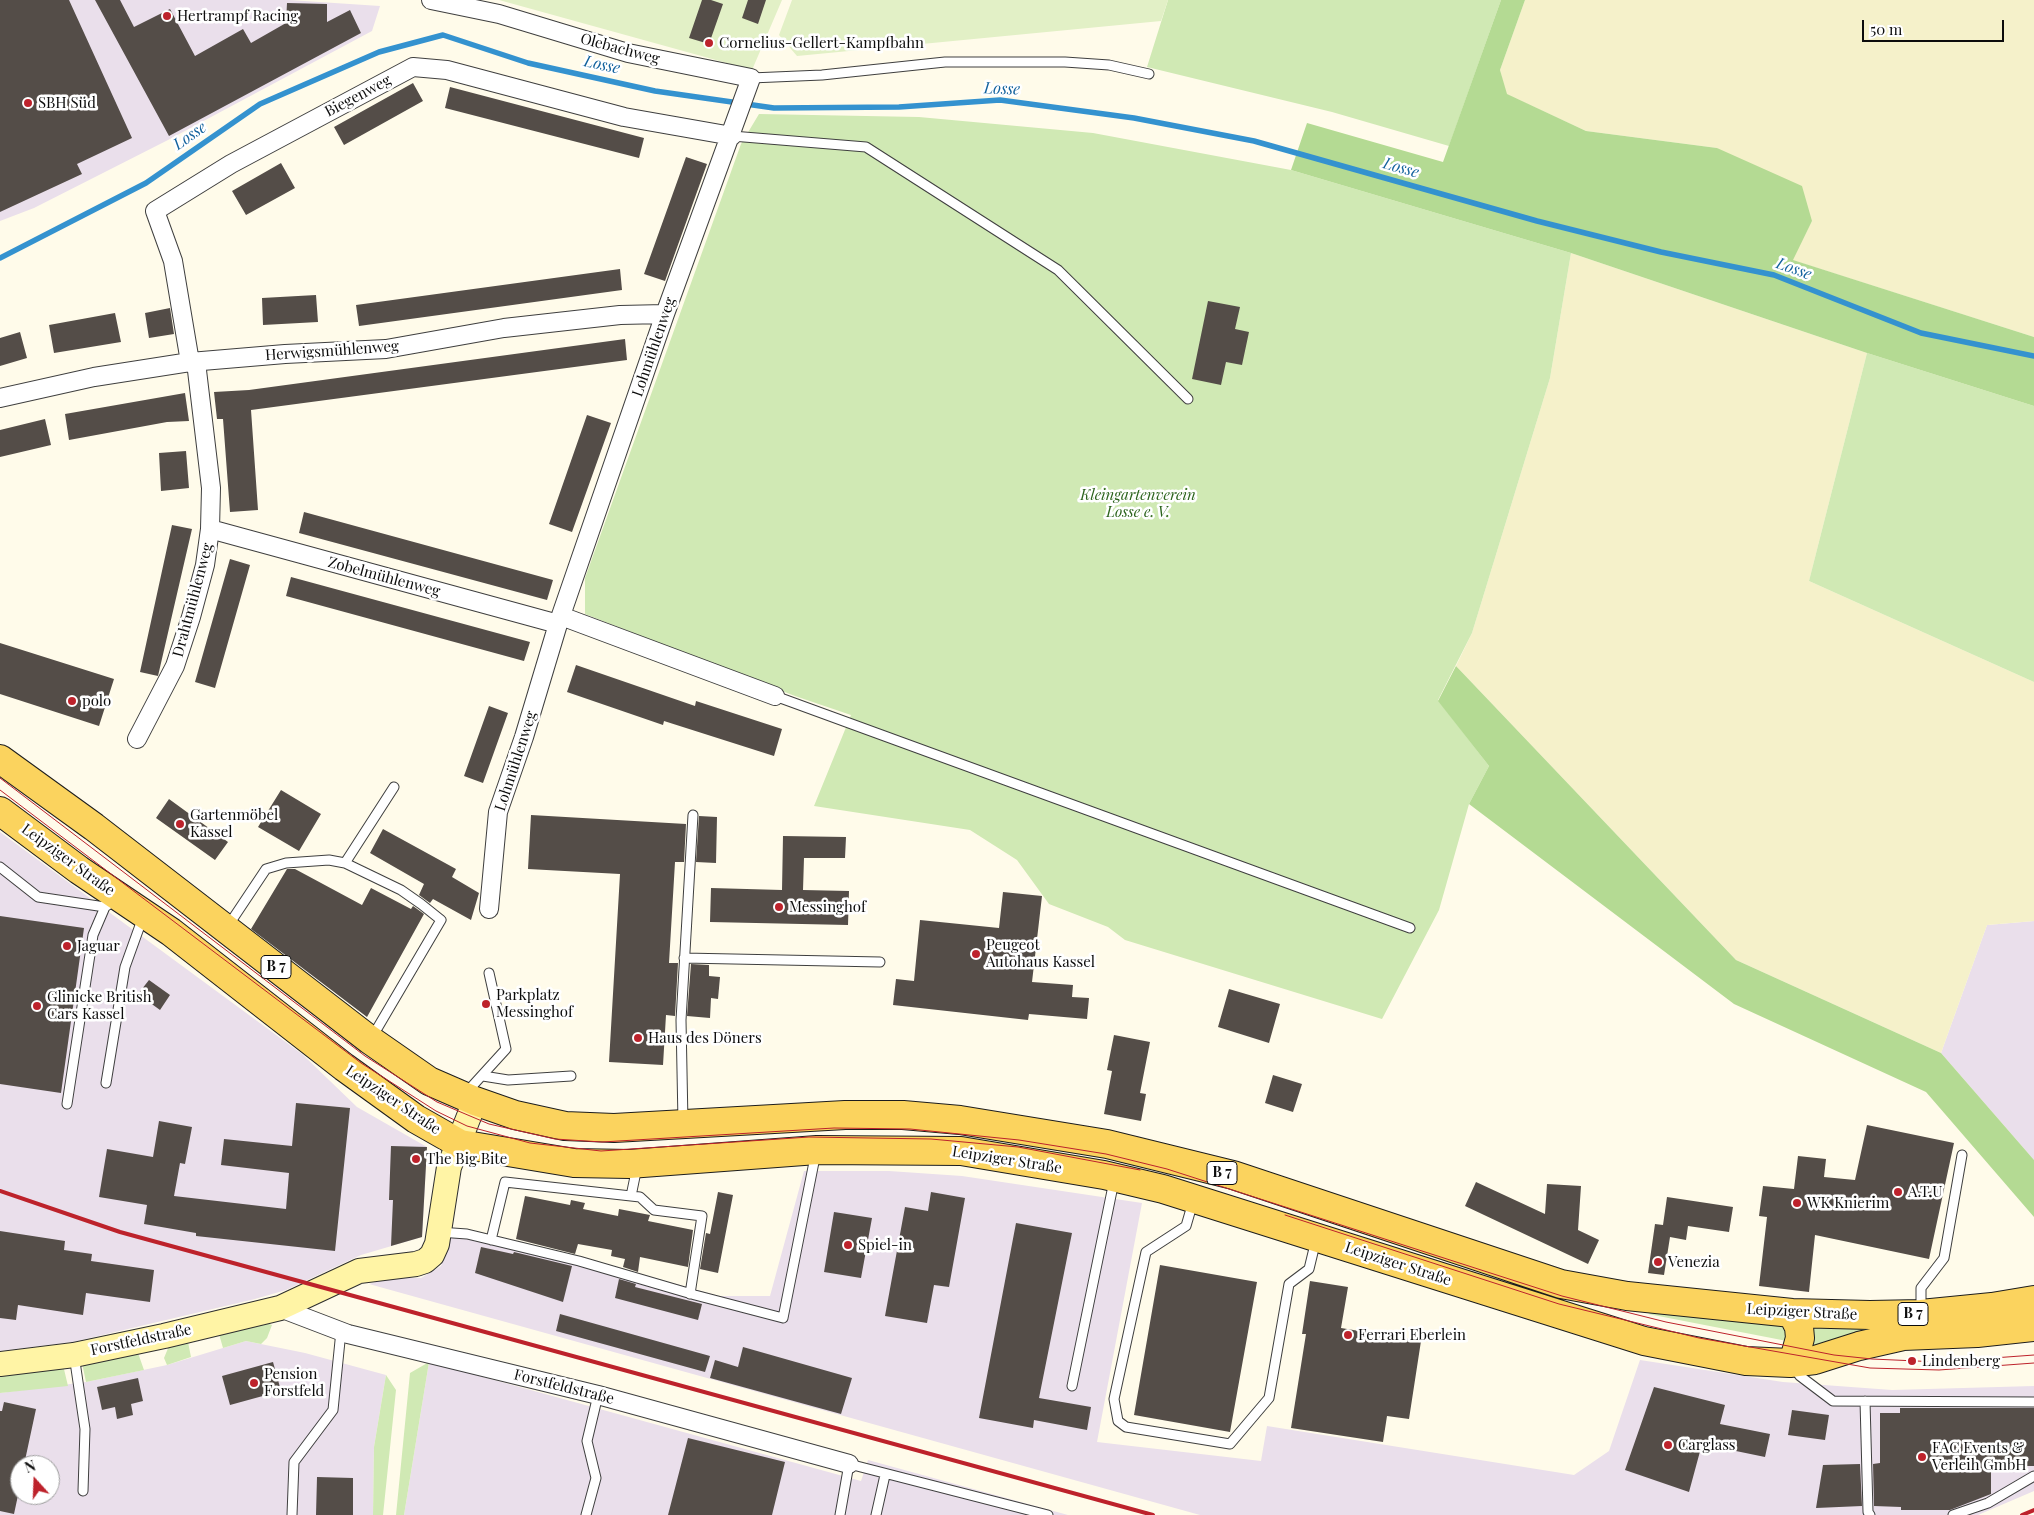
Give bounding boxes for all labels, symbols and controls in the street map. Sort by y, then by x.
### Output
place label: Hertrampf Racing [177,7,298,25]
marker: Hertrampf Racing [161,10,173,22]
scale bar [1864,10,2006,42]
text: 50 m [1870,19,1902,39]
street label: Olebachweg [578,30,662,68]
place label: Cornelius-Gellert-Kampfbahn [719,34,924,52]
marker: Cornelius-Gellert-Kampfbahn [703,37,715,49]
water label: Losse [582,52,622,78]
street label: Biegenweg [322,71,394,121]
water label: Losse [984,79,1020,99]
place label: SBH Süd [38,94,96,112]
marker: SBH Süd [22,97,34,109]
water label: Losse [170,118,210,154]
water label: Losse [1381,154,1421,182]
water label: Losse [1774,254,1814,284]
street label: Lohmühlenweg [629,295,679,399]
street label: Herwigsmühlenweg [264,337,400,365]
park label: Kleingartenverein Losse e. V. [1080,486,1196,521]
street label: Drahtmühlenweg [169,541,217,659]
street label: Zobelmühlenweg [326,553,442,601]
place label: polo [82,692,111,710]
marker: polo [66,695,78,707]
street label: Lohmühlenweg [491,709,541,813]
place label: Gartenmöbel Kassel [190,806,278,841]
marker: Gartenmöbel Kassel [174,818,186,830]
street label: Leipziger Straße [18,820,118,900]
place label: Messinghof [789,898,866,916]
marker: Messinghof [773,901,785,913]
place label: Peugeot Autohaus Kassel [986,936,1095,971]
place label: Jaguar [77,937,120,955]
marker: Jaguar [61,940,73,952]
marker: Peugeot Autohaus Kassel [970,948,982,960]
road number: B 7 [261,956,291,979]
place label: Parkplatz Messinghof [496,986,573,1021]
place label: Glinicke British Cars Kassel [47,988,152,1023]
marker: Parkplatz Messinghof [480,998,492,1010]
marker: Glinicke British Cars Kassel [31,1000,43,1012]
place label: Haus des Döners [648,1029,762,1047]
marker: Haus des Döners [632,1032,644,1044]
street label: Leipziger Straße [342,1062,444,1138]
street label: Leipziger Straße [951,1142,1063,1178]
place label: The Big Bite [426,1150,507,1168]
marker: The Big Bite [410,1153,422,1165]
road number: B 7 [1207,1162,1237,1184]
place label: A.T.U [1908,1183,1943,1201]
marker: A.T.U [1892,1186,1904,1198]
place label: WK Knierim [1807,1194,1889,1212]
marker: WK Knierim [1791,1197,1803,1209]
place label: Spiel-in [858,1236,912,1254]
street label: Leipziger Straße [1343,1238,1453,1290]
marker: Spiel-in [842,1239,854,1251]
place label: Venezia [1668,1253,1720,1271]
marker: Venezia [1652,1256,1664,1268]
street label: Leipziger Straße [1746,1300,1858,1324]
road number: B 7 [1898,1302,1928,1326]
street label: Forstfeldstraße [89,1321,193,1359]
place label: Ferrari Eberlein [1358,1326,1466,1344]
marker: Ferrari Eberlein [1342,1329,1354,1341]
place label: Lindenberg [1922,1352,2000,1370]
marker: Lindenberg [1906,1355,1918,1367]
place label: Pension Forstfeld [264,1365,324,1400]
street label: Forstfeldstraße [512,1366,616,1408]
marker: Pension Forstfeld [248,1377,260,1389]
place label: Carglass [1678,1436,1736,1454]
marker: Carglass [1662,1439,1674,1451]
place label: FAC Events & Verleih GmbH [1932,1439,2027,1474]
marker: FAC Events & Verleih GmbH [1916,1451,1928,1463]
north arrow [10,1455,60,1505]
text: N [22,1456,38,1477]

